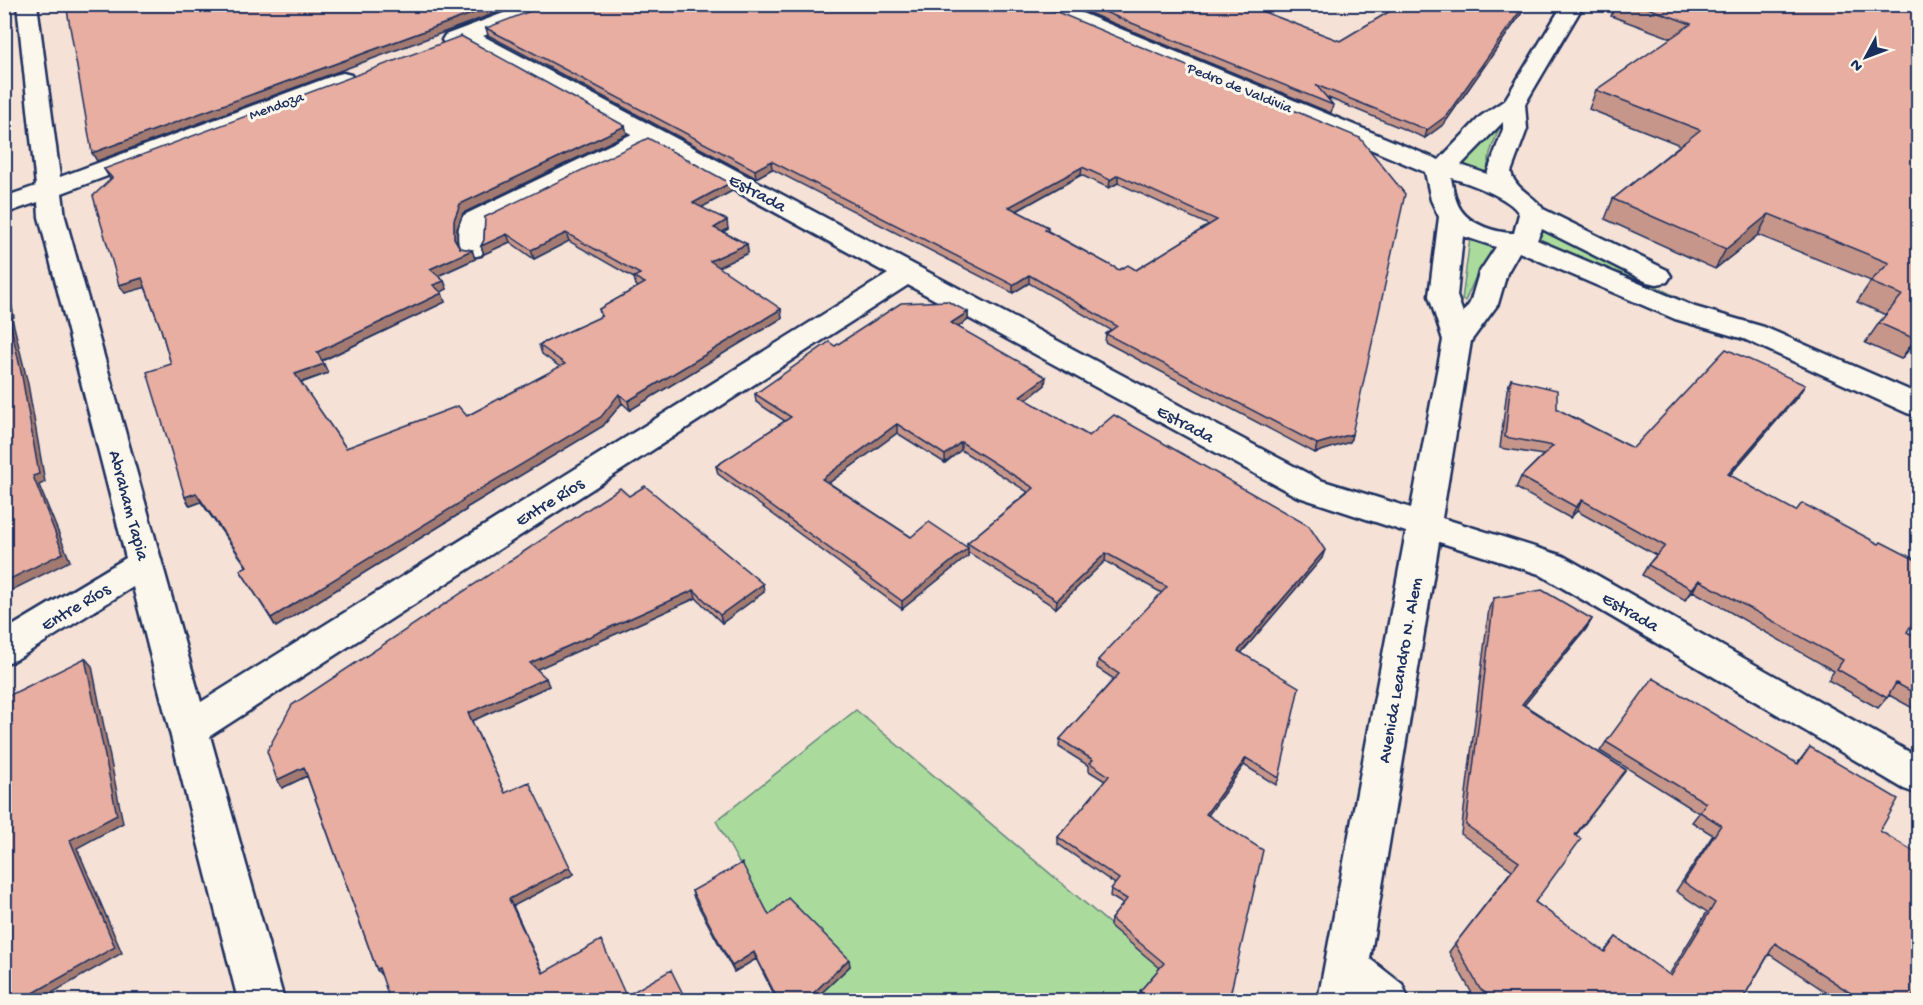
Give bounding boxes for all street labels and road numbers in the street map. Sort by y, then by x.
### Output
street label: Pedro de Valdivia [1183,59,1295,118]
street label: Mendoza [247,88,307,125]
street label: Estrada [724,170,790,219]
street label: Estrada [1152,401,1218,450]
street label: Abraham Tapia [103,448,153,564]
street label: Entre Ríos [512,473,589,532]
street label: Avenida Leandro N. Alem [1375,576,1428,765]
street label: Entre Ríos [38,579,116,637]
street label: Estrada [1598,589,1663,638]

